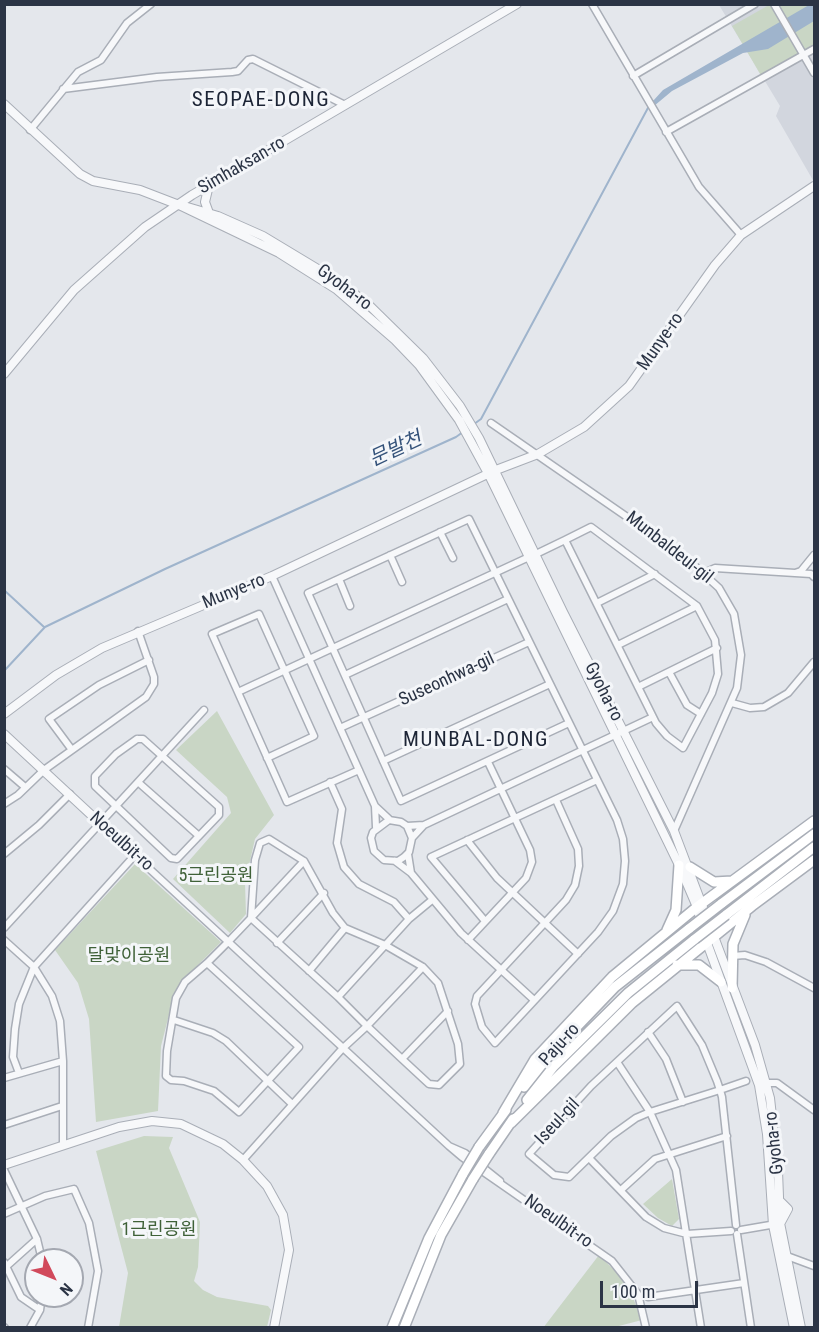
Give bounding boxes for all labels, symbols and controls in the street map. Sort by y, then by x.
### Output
district label: SEOPAE-DONG [192,88,330,114]
street label: Simhaksan-ro [195,132,289,200]
street label: Gyoha-ro [312,260,376,316]
street label: Munye-ro [633,309,689,375]
water label: 문발천 [366,427,426,473]
street label: Munbaldeul-gil [621,507,717,589]
street label: Munye-ro [200,570,268,614]
street label: Suseonhwa-gil [396,648,498,712]
street label: Gyoha-ro [579,659,627,725]
district label: MUNBAL-DONG [403,728,549,754]
street label: Noeulbit-ro [85,808,157,876]
park label: 5근린공원 [178,865,254,887]
park label: 달맞이공원 [88,945,170,967]
street label: Paju-ro [535,1019,585,1071]
street label: Iseul-gil [531,1094,585,1150]
street label: Gyoha-ro [761,1110,789,1176]
street label: Noeulbit-ro [520,1191,596,1253]
park label: 1근린공원 [121,1219,197,1241]
north arrow [24,1248,84,1308]
scale bar [603,1269,700,1307]
text: N [56,1279,76,1299]
text: 100 m [611,1281,655,1302]

